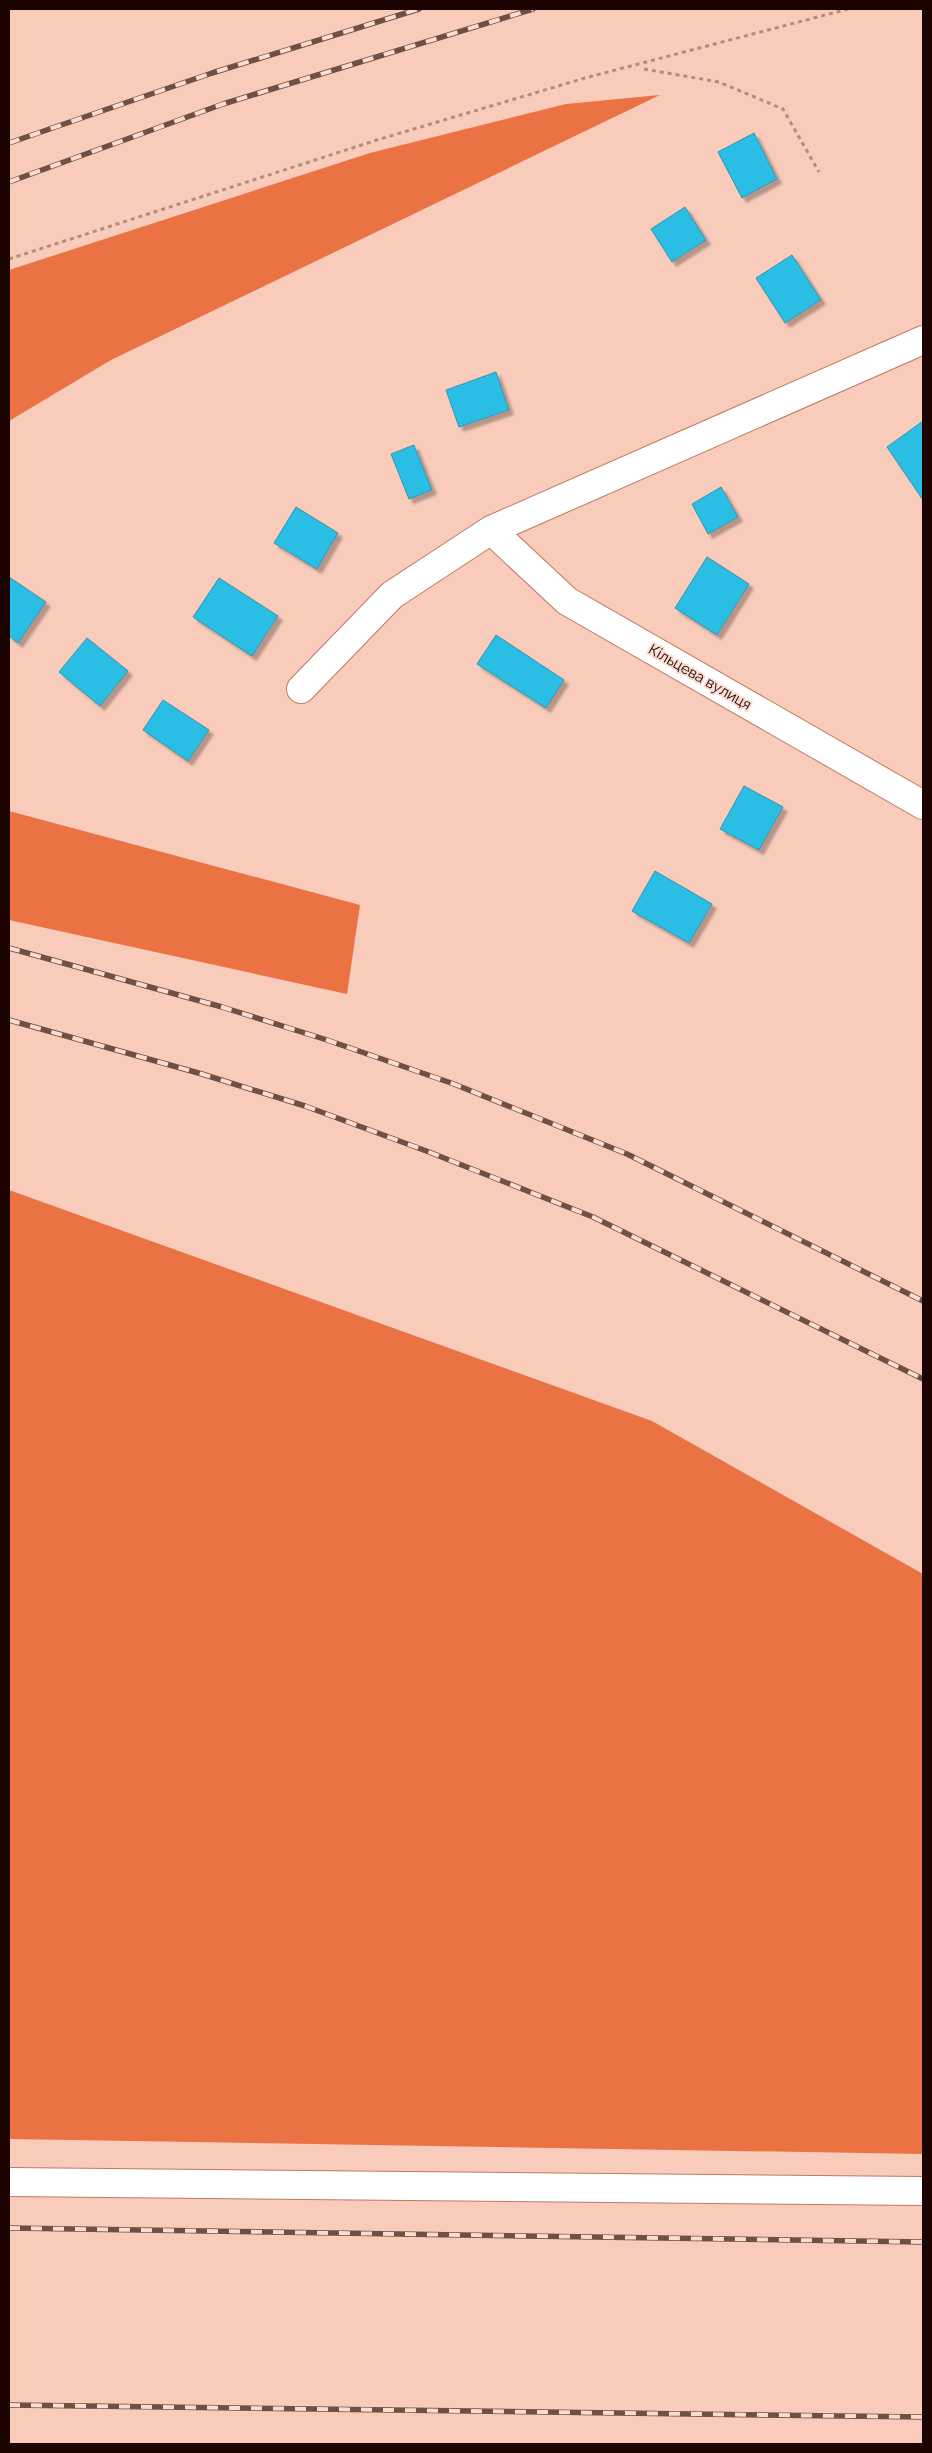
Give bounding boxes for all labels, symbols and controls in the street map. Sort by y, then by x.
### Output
street label: Кільцева вулиця [645,640,755,714]

